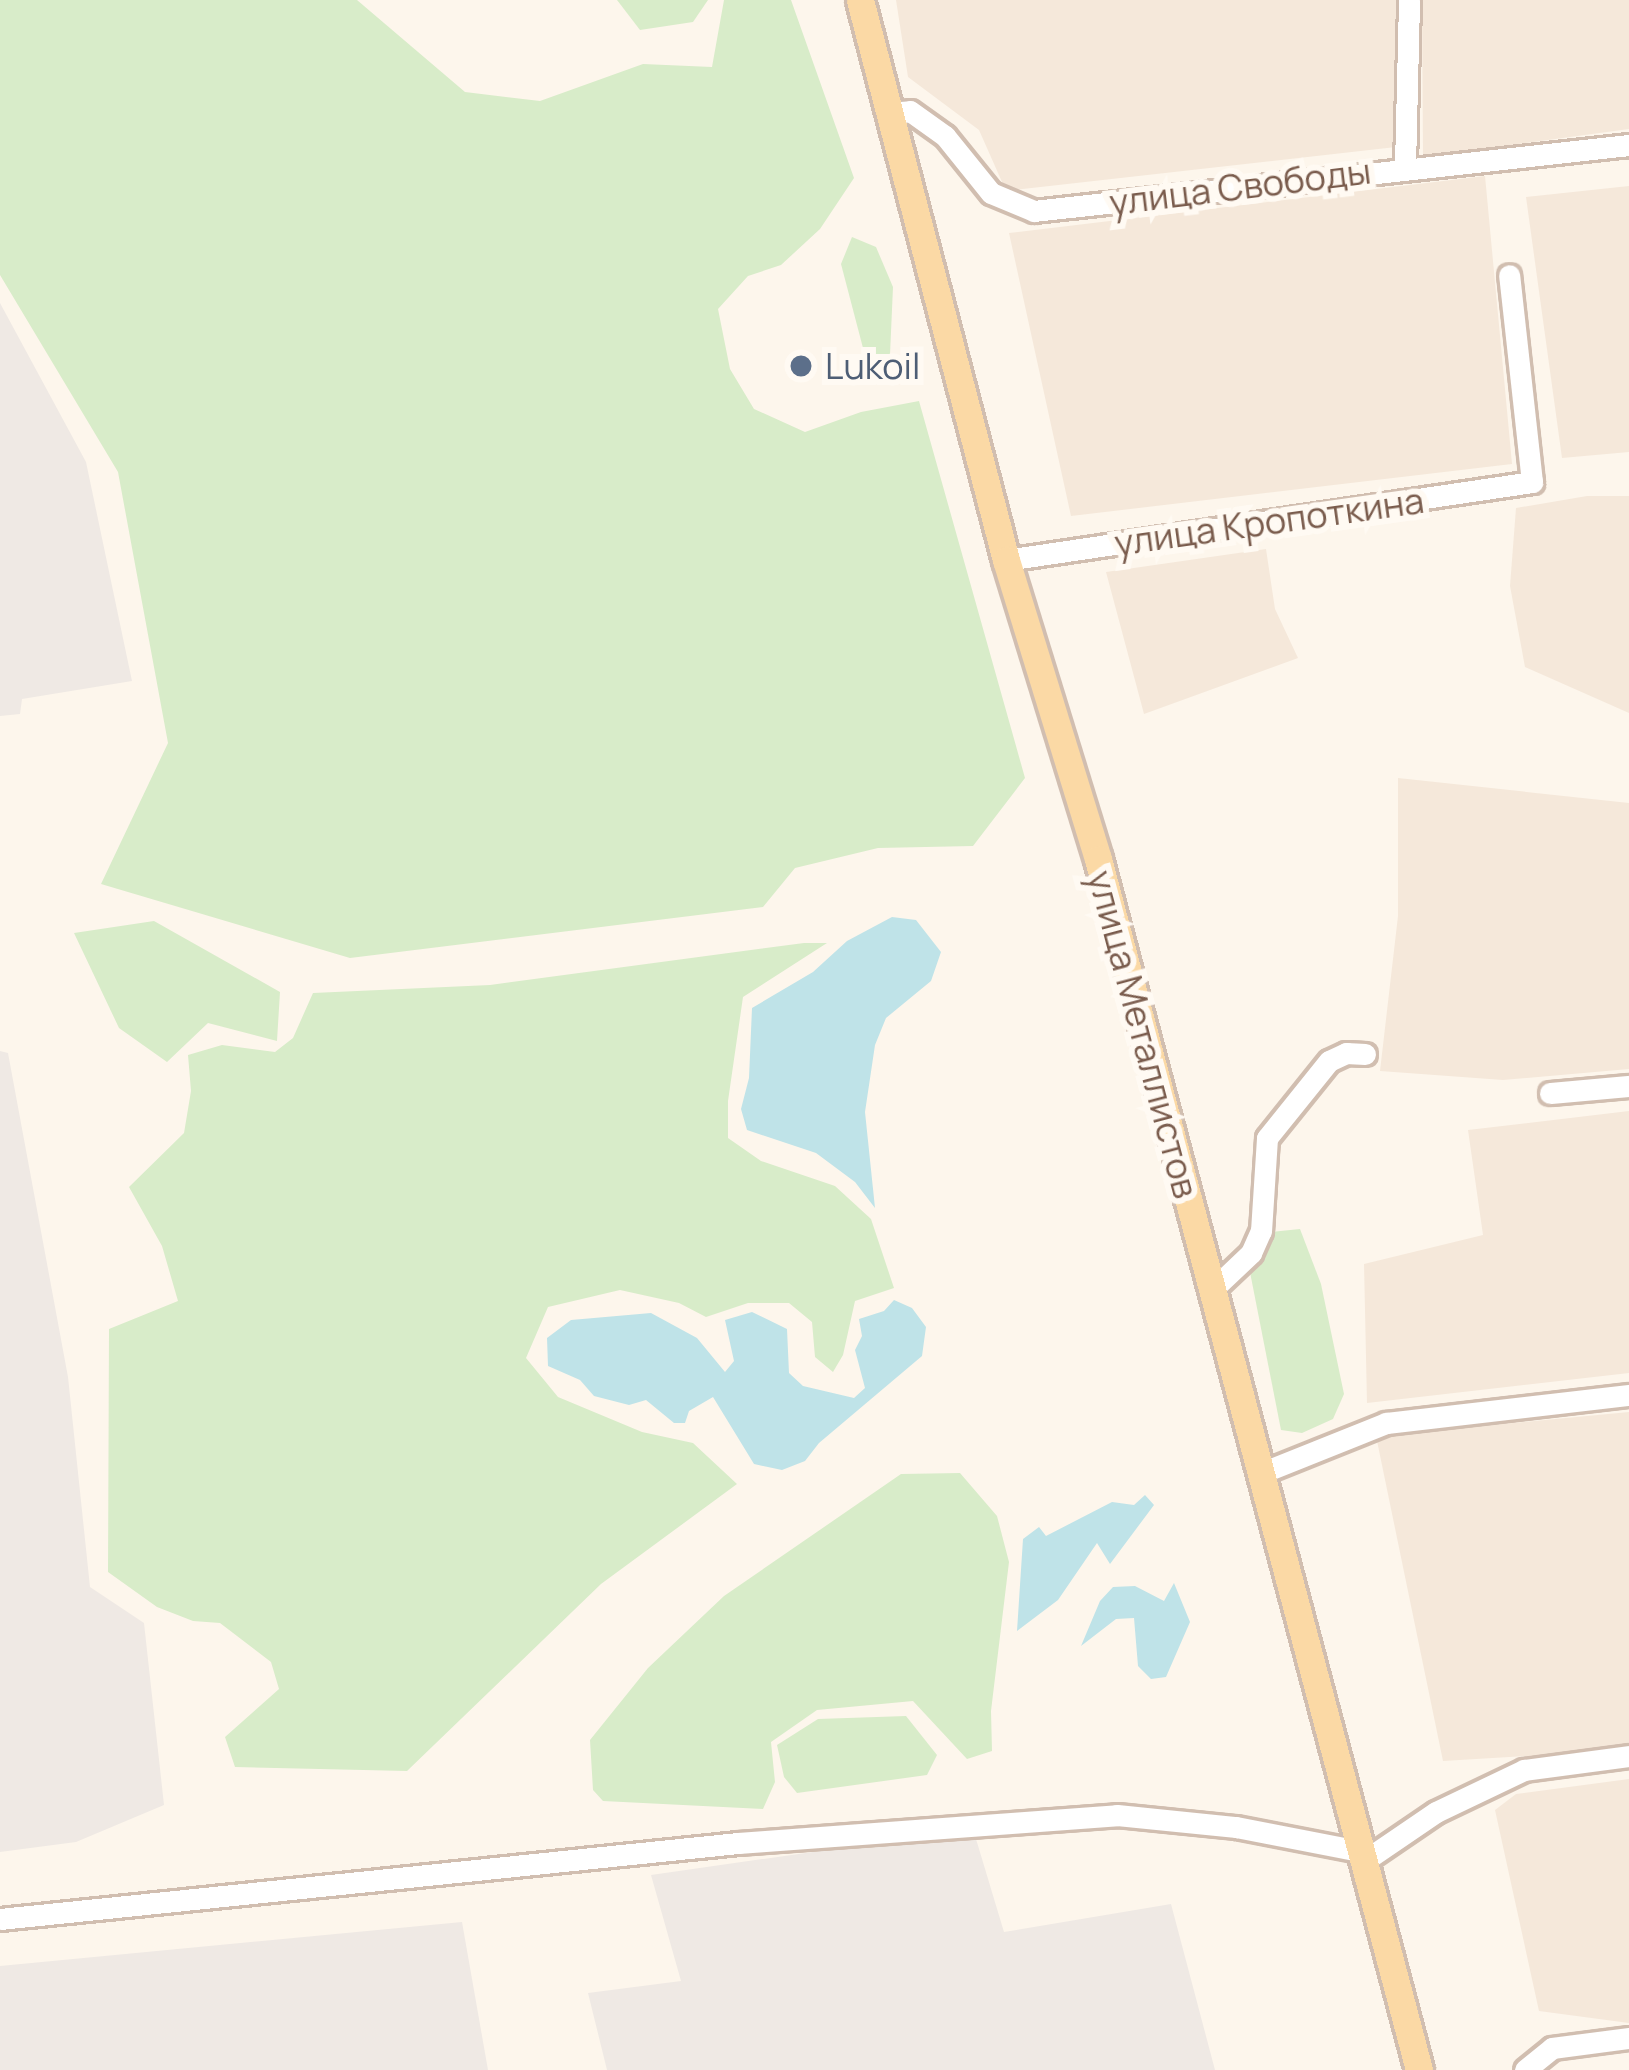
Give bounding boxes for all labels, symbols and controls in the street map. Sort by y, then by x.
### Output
street label: улица Свободы [1107,149,1373,223]
place label: Lukoil [825,344,920,388]
marker: Lukoil [788,353,814,379]
street label: улица Кропоткина [1112,478,1426,564]
street label: улица Металлистов [1079,866,1209,1202]

